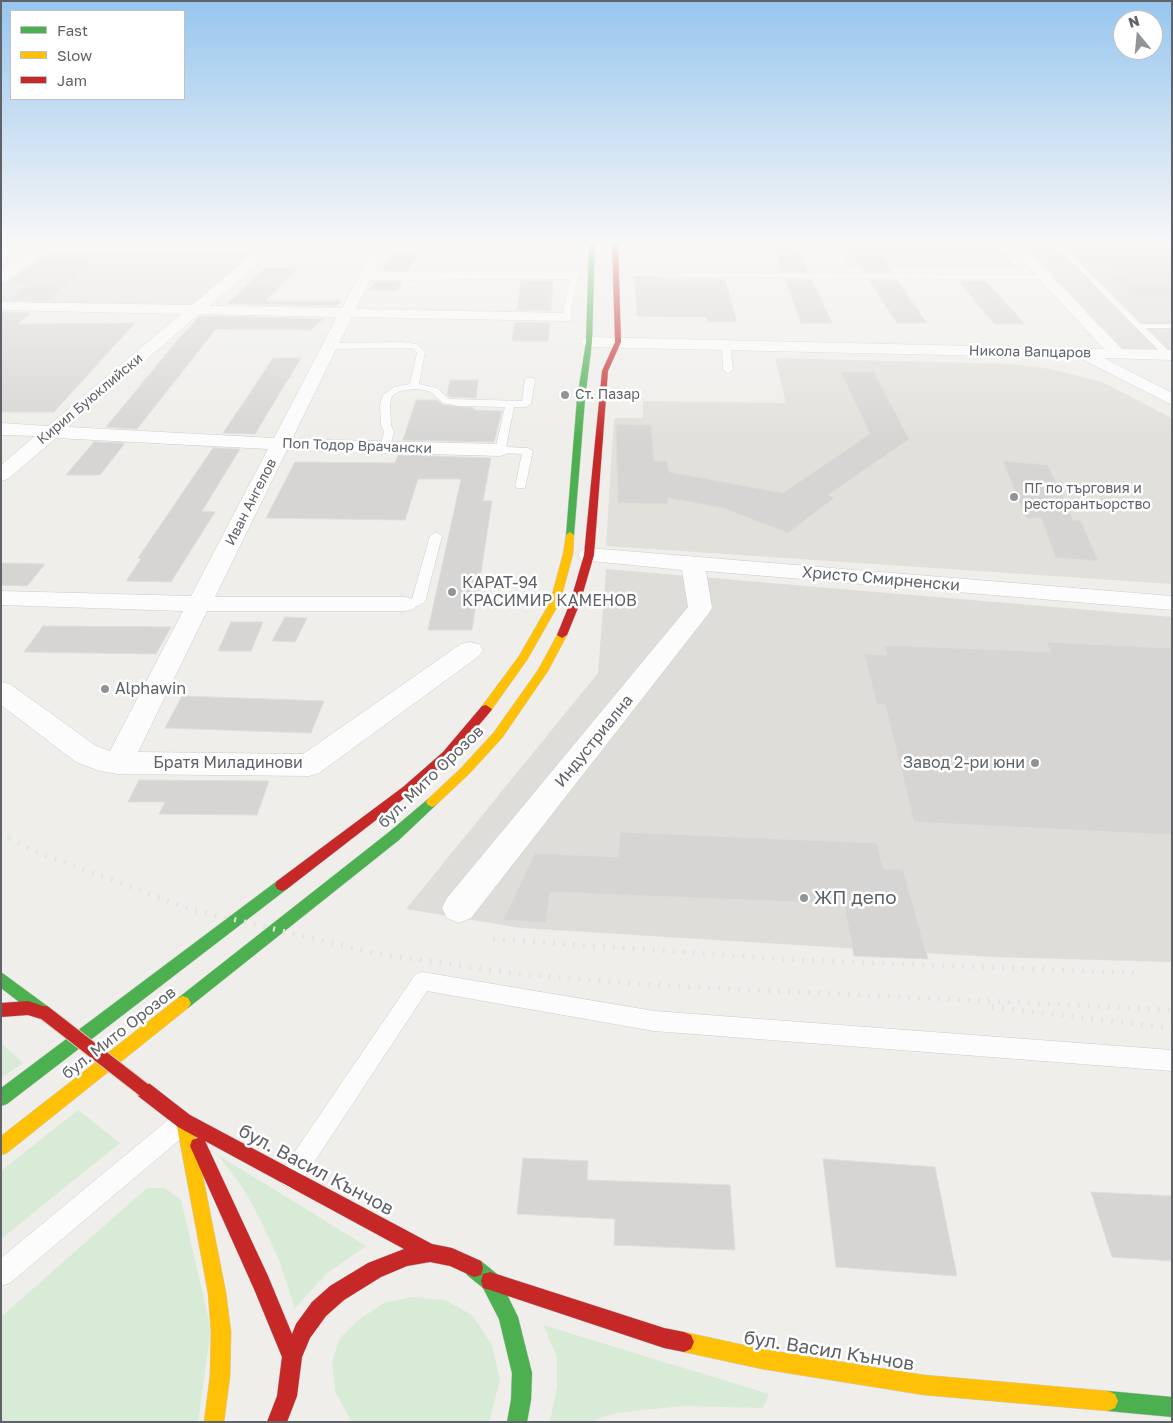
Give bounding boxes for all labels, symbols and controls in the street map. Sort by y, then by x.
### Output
legend [10,10,185,100]
north arrow [1113,10,1163,60]
text: N [1126,11,1141,31]
text: Fast [57,21,88,39]
text: Slow [57,46,92,64]
text: Jam [57,71,87,89]
street label: Никола Вапцаров [969,343,1091,361]
street label: Кирил Буюклийски [34,350,146,448]
place label: Ст. Пазар [575,387,640,403]
marker: Ст. Пазар [559,389,571,401]
street label: Поп Тодор Врачански [282,435,432,457]
street label: Иван Ангелов [222,456,280,548]
place label: ПГ по търговия и ресторантьорство [1024,481,1151,514]
marker: ПГ по търговия и ресторантьорство [1008,491,1020,503]
street label: Христо Смирненски [801,563,961,595]
place label: КАРАТ-94 КРАСИМИР КАМЕНОВ [462,573,637,611]
marker: КАРАТ-94 КРАСИМИР КАМЕНОВ [446,586,458,598]
place label: Alphawin [115,679,186,699]
marker: Alphawin [99,683,111,695]
street label: Индустриална [551,691,637,791]
street label: бул. Мито Орозов [374,722,488,832]
street label: Братя Миладинови [153,753,303,773]
place label: Завод 2-ри юни [903,753,1025,773]
marker: Завод 2-ри юни [1029,757,1041,769]
place label: ЖП депо [814,887,897,909]
marker: ЖП депо [798,892,810,904]
street label: бул. Мито Орозов [58,983,180,1083]
street label: бул. Васил Кънчов [235,1119,397,1221]
street label: бул. Васил Кънчов [742,1326,916,1376]

